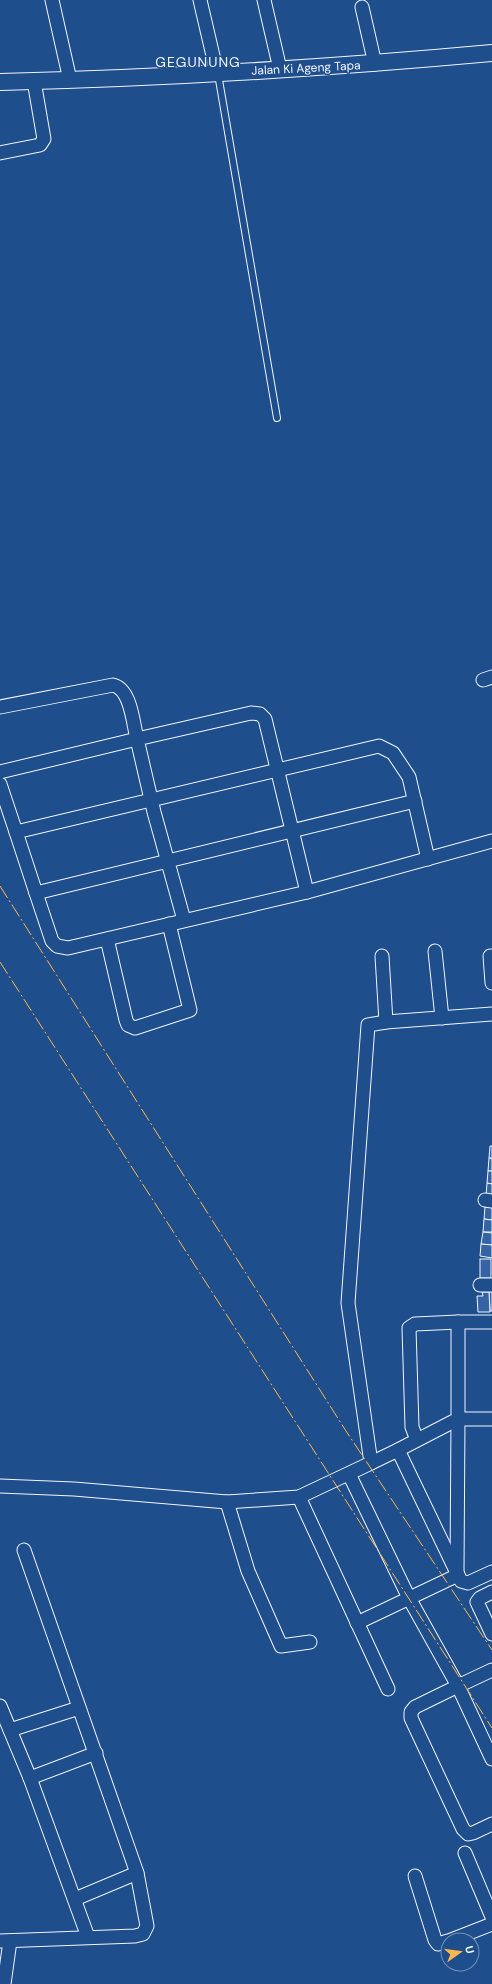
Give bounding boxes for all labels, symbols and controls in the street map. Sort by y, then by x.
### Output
district label: GEGUNUNG [155,53,241,71]
street label: Jalan Ki Ageng Tapa [251,57,361,79]
north arrow [440,1932,480,1972]
text: U [462,1944,477,1955]

